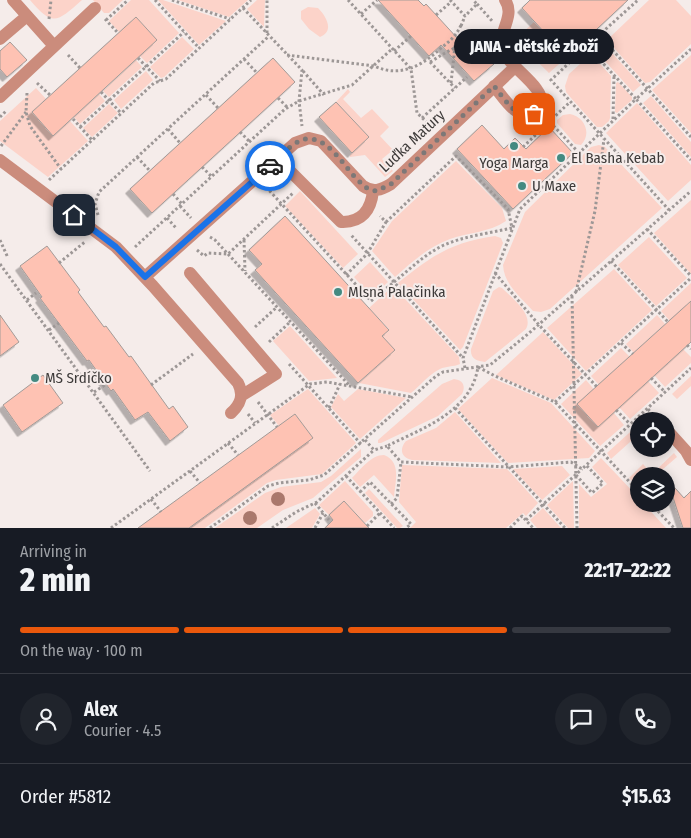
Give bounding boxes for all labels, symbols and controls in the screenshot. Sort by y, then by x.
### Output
callout: JANA - dětské zboží [454,29,614,64]
text: JANA - dětské zboží [470,37,598,56]
pin [513,93,555,135]
icon: bag [520,100,548,128]
street label: Luďka Matury [375,106,449,176]
marker: Yoga Marga [508,140,520,152]
courier [245,141,295,191]
place label: El Basha Kebab [571,149,664,167]
icon: car [256,152,284,180]
marker: El Basha Kebab [555,152,567,164]
place label: Yoga Marga [479,154,549,172]
place label: U Maxe [532,177,576,195]
marker: U Maxe [516,180,528,192]
pin [53,194,95,236]
icon: home [60,201,88,229]
place label: Mlsná Palačinka [348,283,446,301]
marker: Mlsná Palačinka [332,286,344,298]
place label: MŠ Srdíčko [45,369,112,387]
marker: MŠ Srdíčko [29,372,41,384]
map controls [630,412,675,512]
button: locate [630,412,675,457]
button: layers [630,467,675,512]
text: Arriving in [20,542,87,561]
text: 22:17–22:22 [585,559,671,582]
text: 2 min [20,561,91,599]
text: On the way · 100 m [20,641,142,660]
button: person [20,693,72,745]
button: chat [555,693,607,745]
button: phone [619,693,671,745]
text: Alex [84,698,118,721]
text: Courier · 4.5 [84,721,161,740]
text: Order #5812 [20,785,111,808]
text: $15.63 [622,785,671,808]

